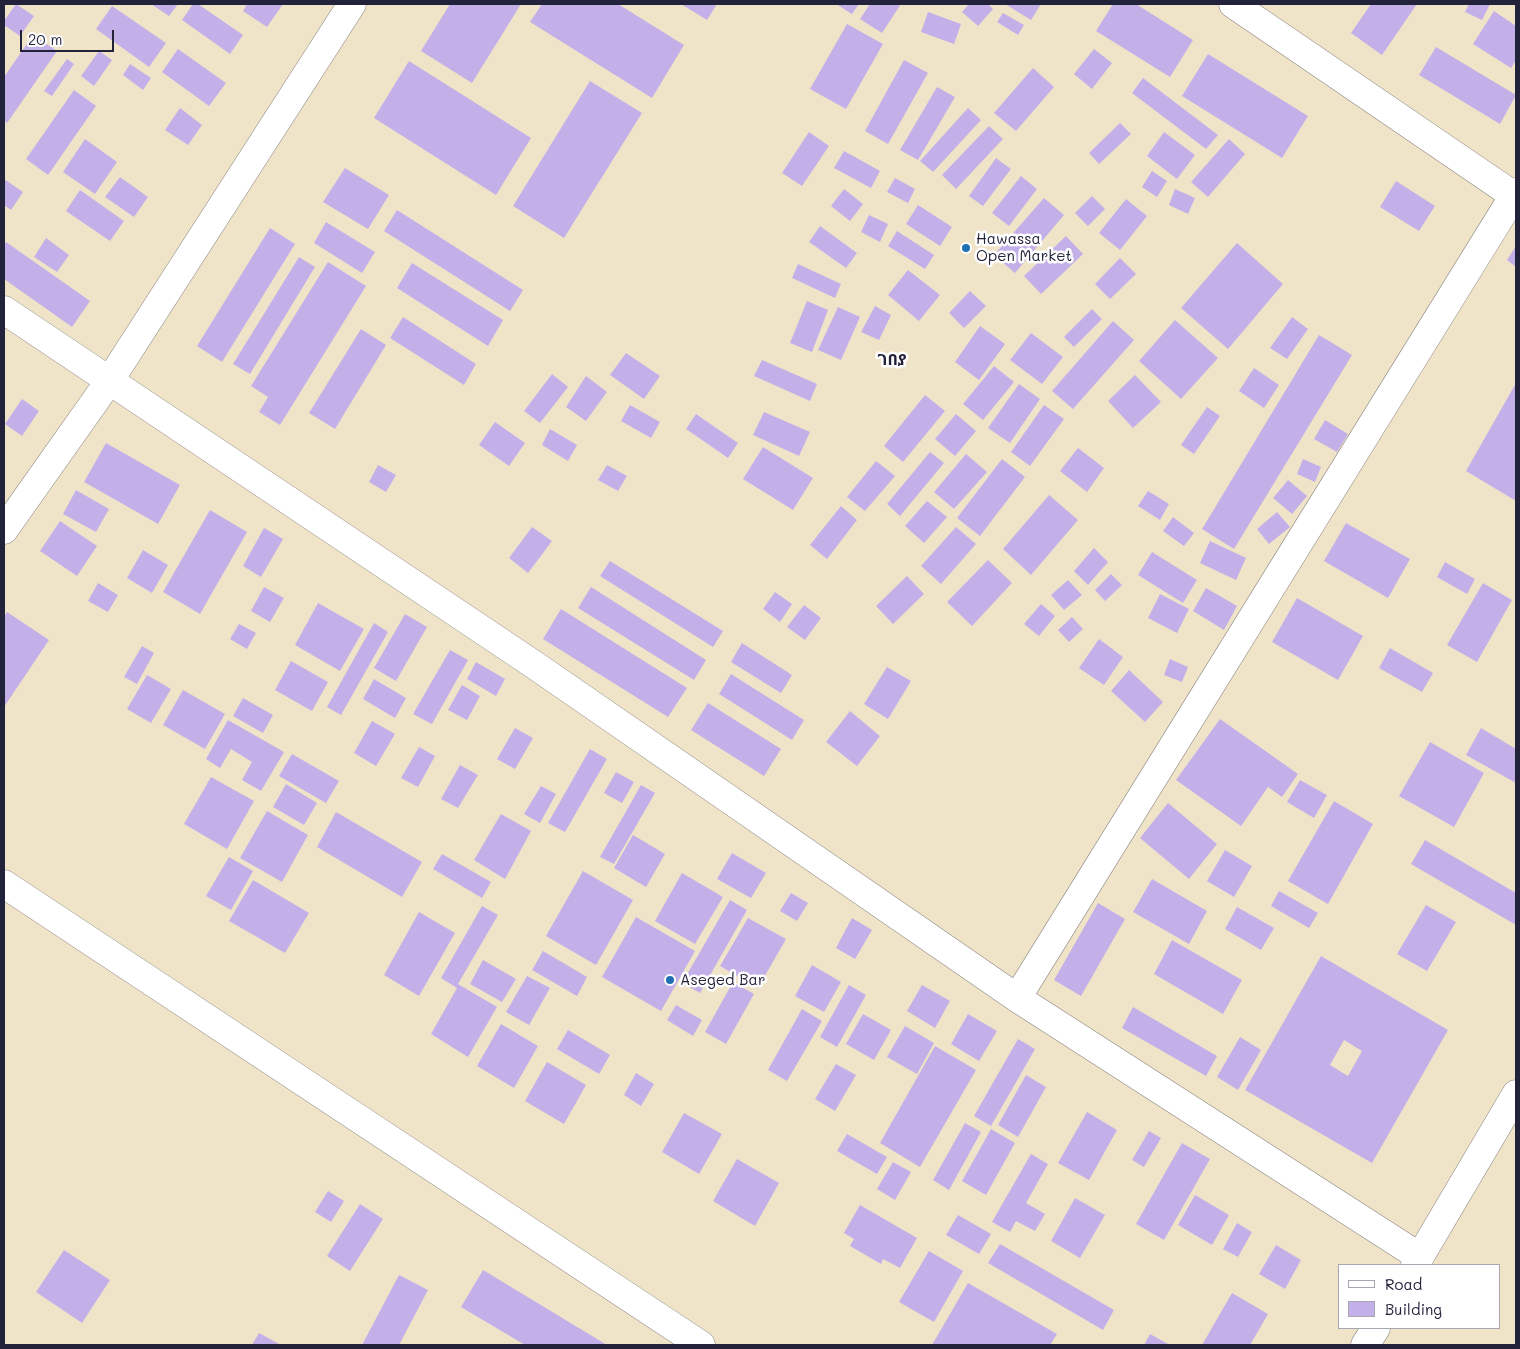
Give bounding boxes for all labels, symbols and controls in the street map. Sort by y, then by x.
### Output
scale bar [22,20,116,52]
text: 20 m [28,29,62,49]
place label: Hawassa Open Market [976,230,1072,265]
marker: Hawassa Open Market [960,242,972,254]
district label: ገበያ [878,350,906,370]
place label: Aseged Bar [680,971,765,989]
marker: Aseged Bar [664,974,676,986]
legend [1338,1264,1500,1329]
text: Road [1385,1274,1422,1294]
text: Building [1385,1299,1442,1319]

